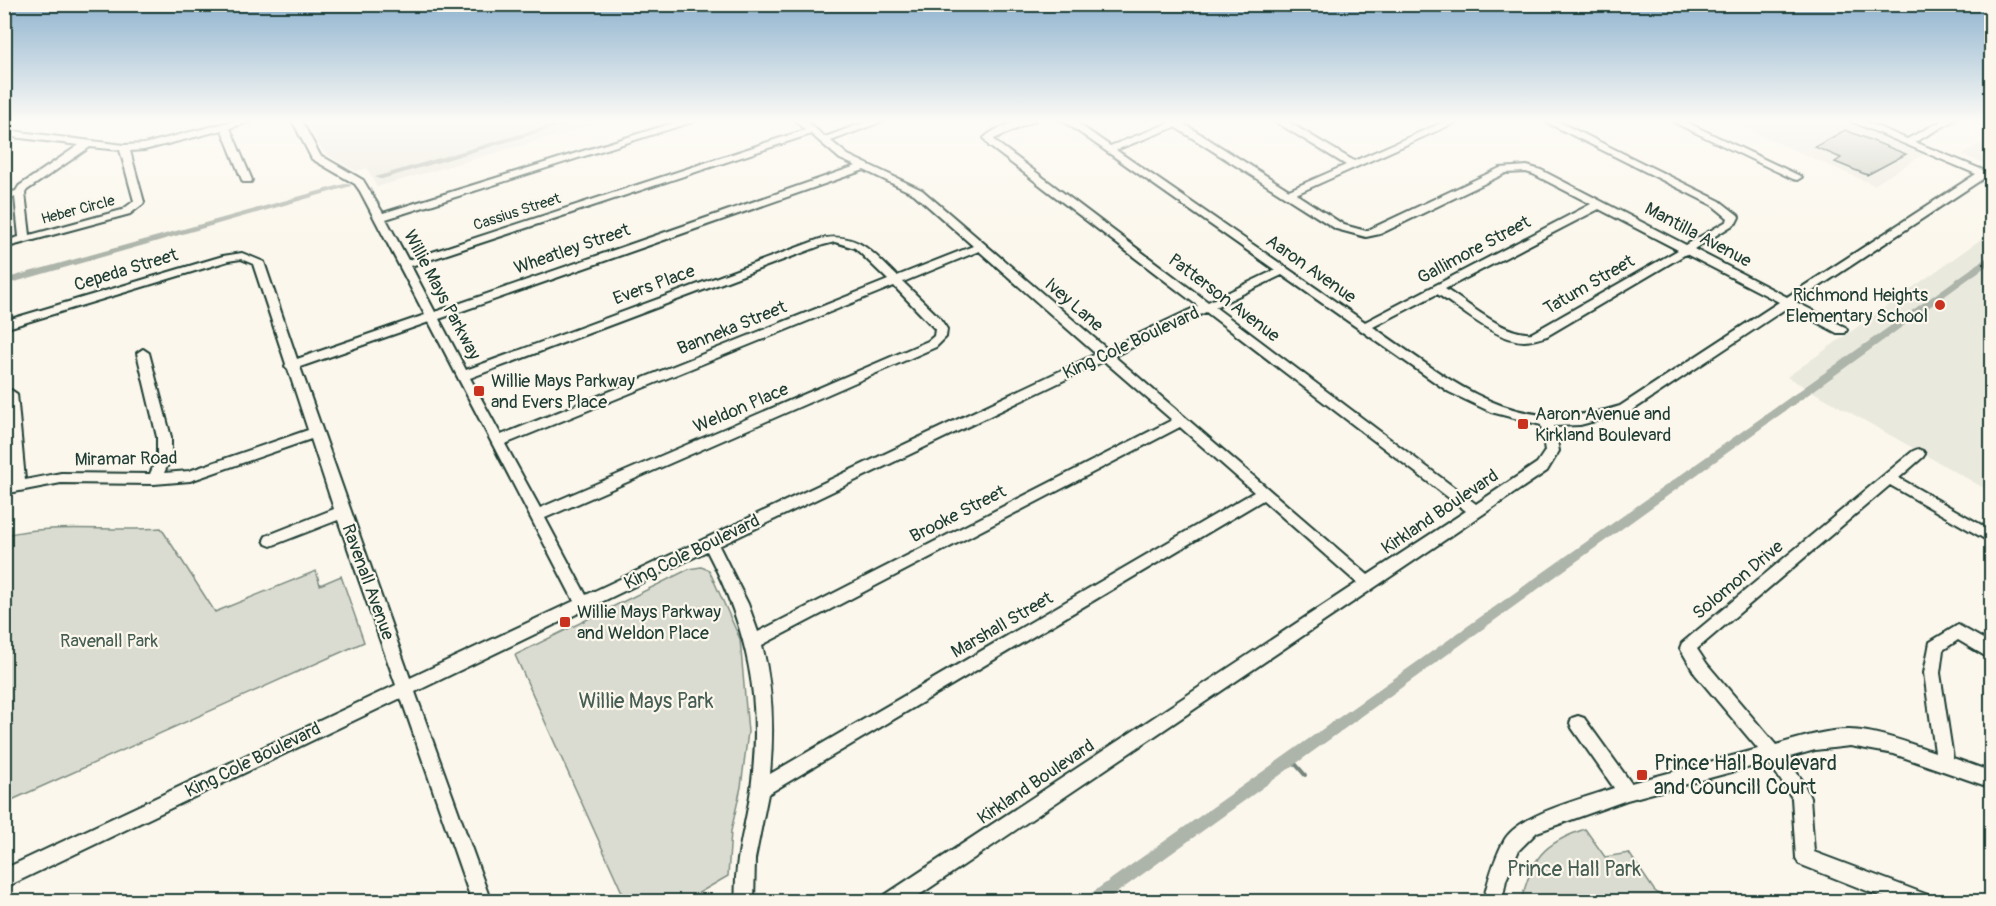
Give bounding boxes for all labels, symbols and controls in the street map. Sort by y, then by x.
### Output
street label: Cassius Street [471,189,564,235]
street label: Heber Circle [39,191,118,229]
street label: Mantilla Avenue [1641,197,1755,273]
street label: Gallimore Street [1413,210,1535,289]
street label: Wheatley Street [511,218,634,280]
street label: Willie Mays Parkway [398,226,486,364]
street label: Aaron Avenue [1261,229,1361,309]
street label: Cepeda Street [71,243,181,297]
street label: Patterson Avenue [1164,249,1284,348]
street label: Tatum Street [1539,249,1639,320]
street label: Evers Place [610,260,698,310]
street label: Ivey Lane [1040,273,1108,337]
place label: Richmond Heights Elementary School [1786,284,1928,328]
street label: Banneka Street [674,295,791,360]
marker: Richmond Heights Elementary School [1933,298,1947,312]
street label: King Cole Boulevard [1059,301,1203,385]
place label: Willie Mays Parkway and Evers Place [491,370,635,414]
street label: Weldon Place [690,378,792,438]
marker: Willie Mays Parkway and Evers Place [472,384,486,398]
place label: Aaron Avenue and Kirkland Boulevard [1535,403,1671,447]
marker: Aaron Avenue and Kirkland Boulevard [1516,417,1530,431]
street label: Miramar Road [74,447,178,471]
street label: Kirkland Boulevard [1377,464,1503,560]
street label: Brooke Street [906,480,1011,548]
street label: King Cole Boulevard [620,509,764,595]
street label: Ravenall Avenue [336,521,400,643]
street label: Solomon Drive [1688,535,1788,625]
street label: Marshall Street [947,586,1058,663]
place label: Willie Mays Parkway and Weldon Place [577,601,721,645]
marker: Willie Mays Parkway and Weldon Place [558,615,572,629]
park label: Ravenall Park [60,630,158,653]
park label: Willie Mays Park [579,688,714,715]
street label: King Cole Boulevard [181,717,325,803]
street label: Kirkland Boulevard [973,734,1099,830]
place label: Prince Hall Boulevard and Councill Court [1654,750,1837,801]
marker: Prince Hall Boulevard and Councill Court [1635,768,1649,782]
park label: Prince Hall Park [1507,856,1641,883]

